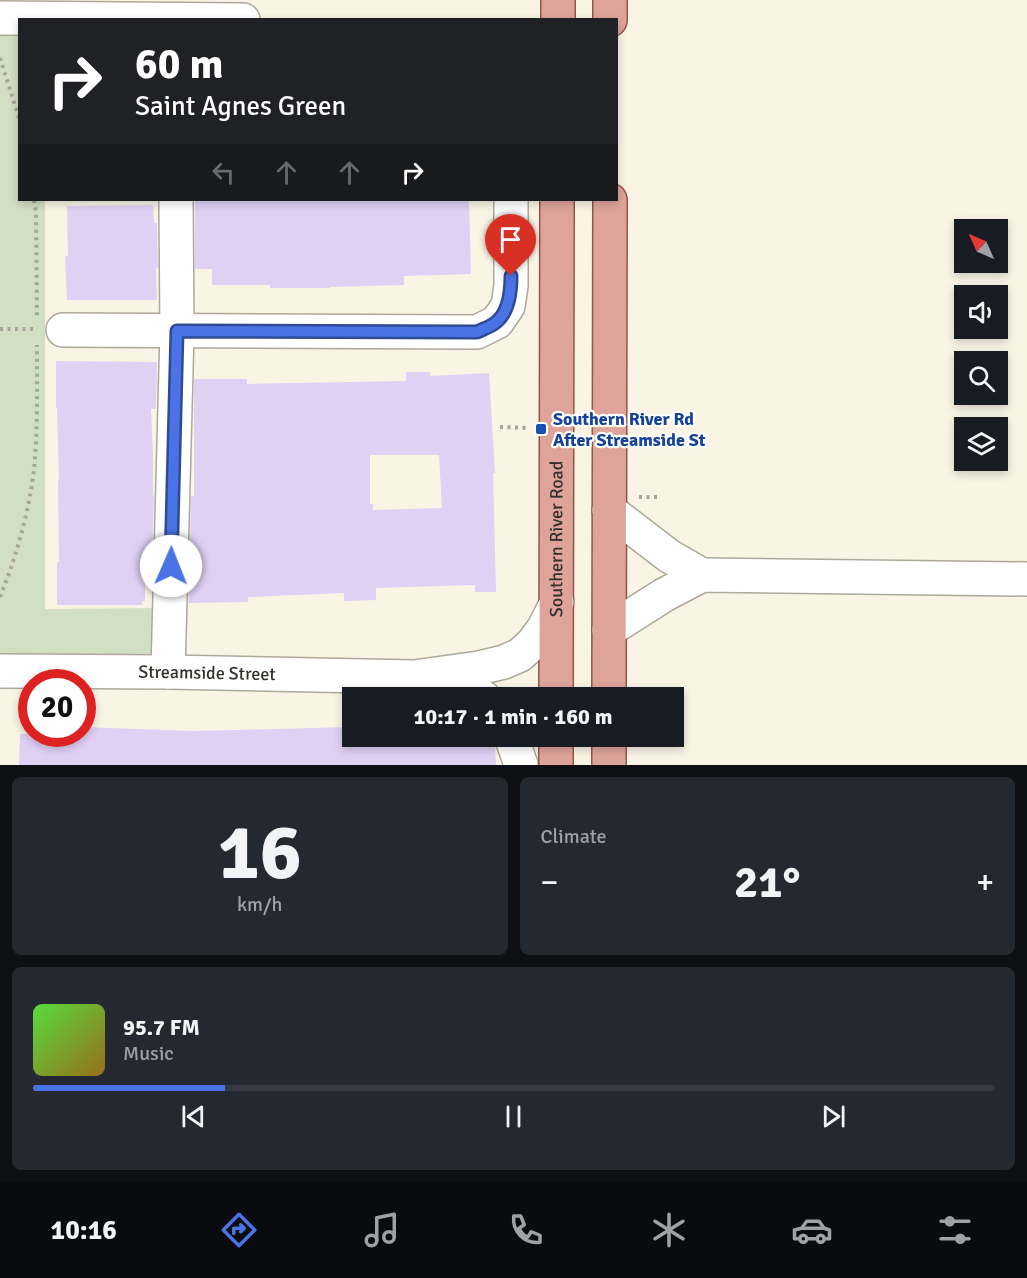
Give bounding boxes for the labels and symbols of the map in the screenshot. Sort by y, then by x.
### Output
pin [485,214,536,276]
north arrow [954,219,1008,273]
place label: Southern River Rd After Streamside St [553,408,706,451]
marker: Southern River Rd After Streamside St [534,422,548,436]
street label: Southern River Road [545,461,567,617]
position arrow [139,534,203,598]
street label: Streamside Street [138,661,276,685]
speed limit sign: 20 [18,669,96,747]

